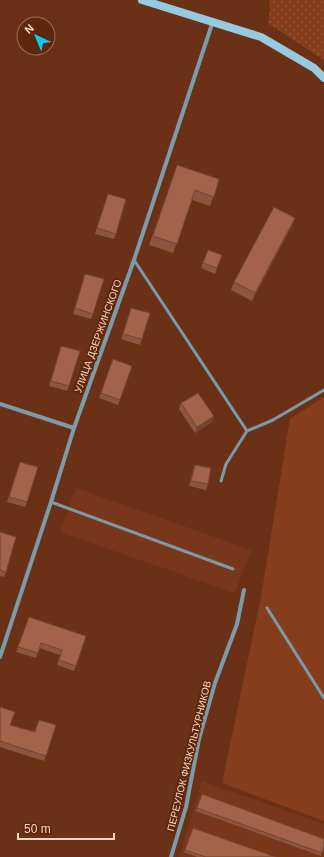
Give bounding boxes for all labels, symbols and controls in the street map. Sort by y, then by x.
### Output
north arrow [16,16,56,56]
text: N [22,22,36,36]
street label: УЛИЦА ДЗЕРЖИНСКОГО [72,278,124,394]
street label: ПЕРЕУЛОК ФИЗКУЛЬТУРНИКОВ [165,679,213,832]
scale bar [18,815,114,841]
text: 50 m [24,822,51,836]

